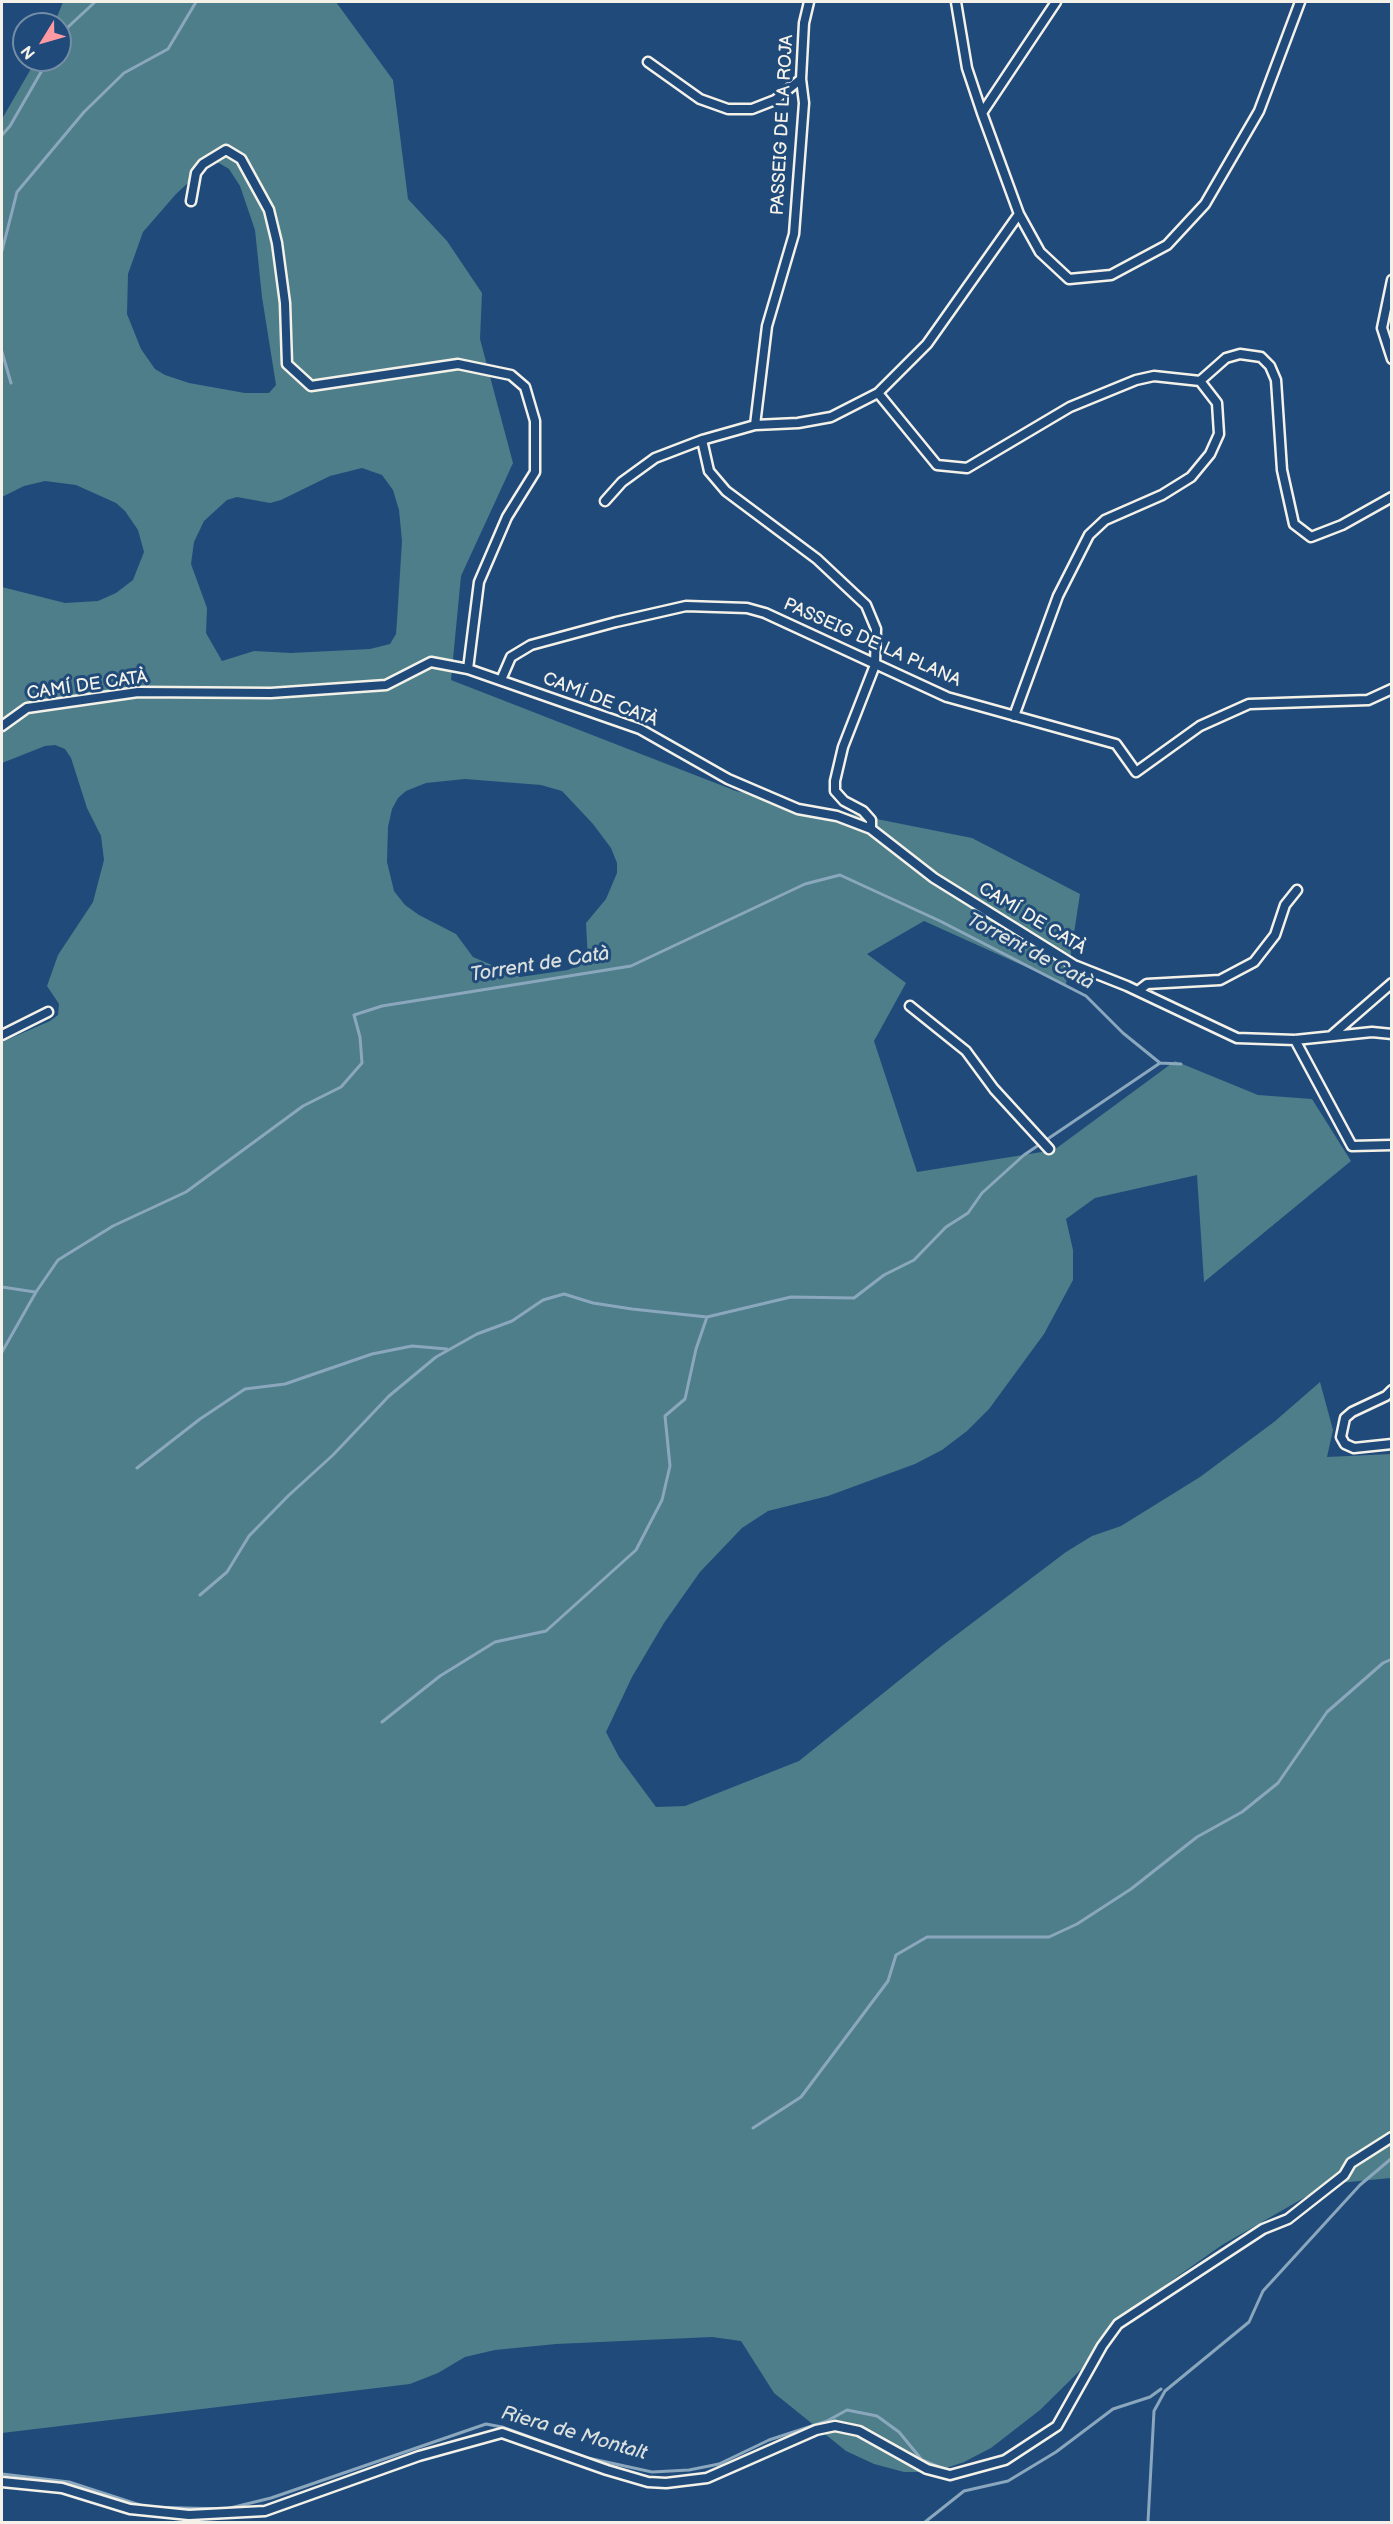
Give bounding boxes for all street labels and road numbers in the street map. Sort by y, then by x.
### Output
street label: PASSEIG DE LA ROJA [767,34,799,216]
street label: PASSEIG DE LA PLANA [780,594,964,692]
street label: CAMÍ DE CATÀ [25,667,149,705]
street label: CAMÍ DE CATÀ [539,668,661,732]
street label: CAMÍ DE CATÀ [974,878,1090,960]

